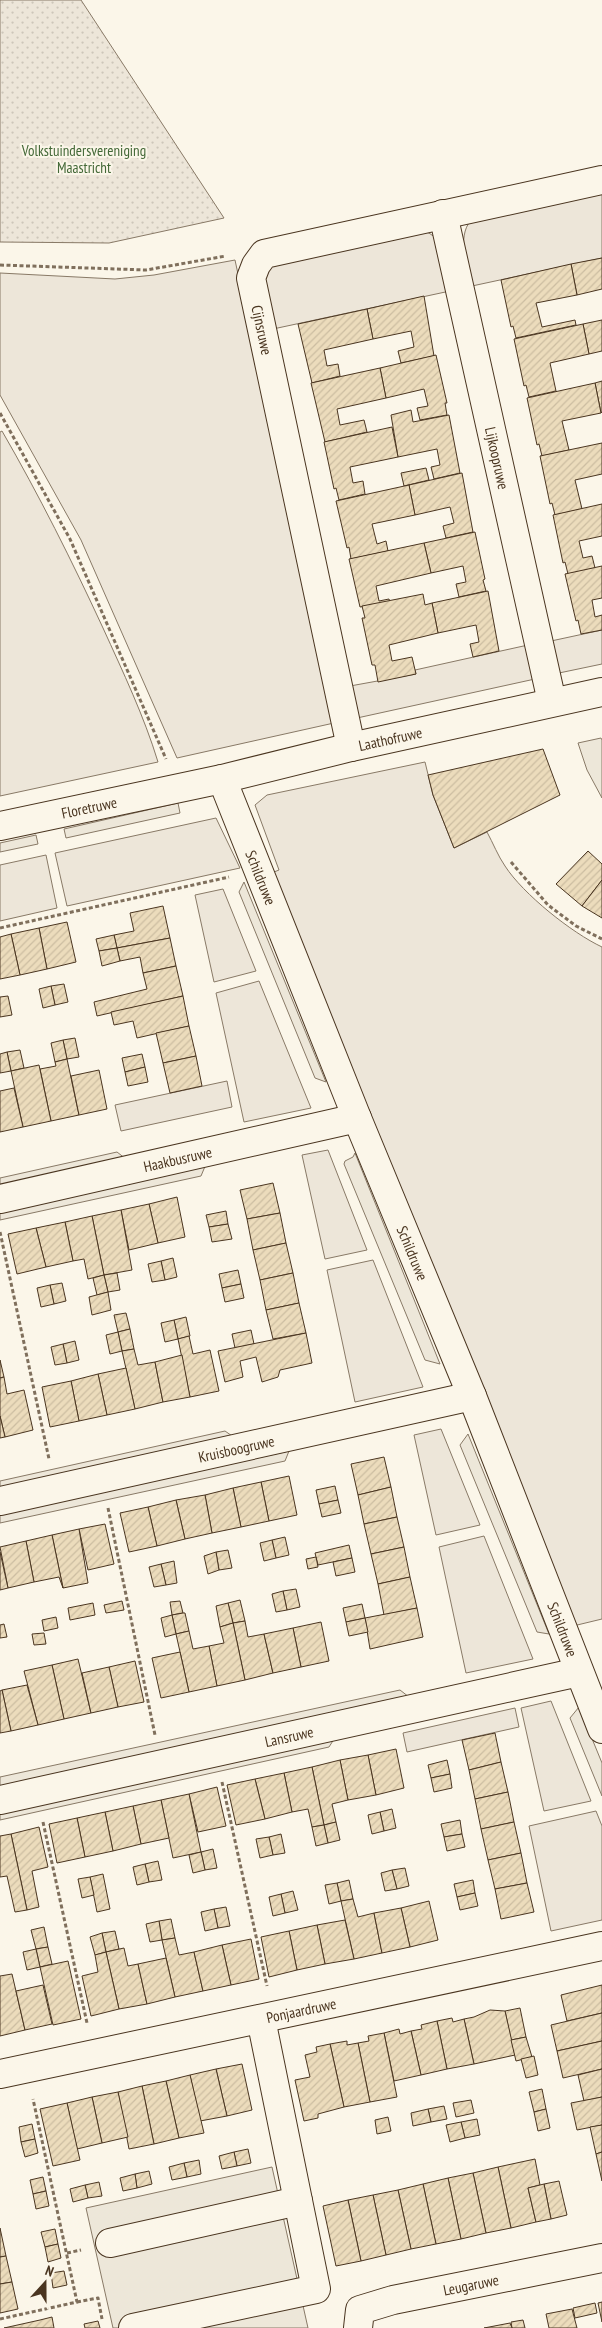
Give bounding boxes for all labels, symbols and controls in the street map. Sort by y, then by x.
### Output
park label: Volkstuindersvereniging Maastricht [21,141,146,177]
street label: Cijnsruwe [247,303,277,357]
street label: Lijkoopruwe [481,425,514,491]
street label: Laathofruwe [357,722,424,755]
street label: Floretruwe [60,792,118,822]
street label: Schildruwe [242,847,281,908]
street label: Haakbusruwe [141,1142,214,1176]
street label: Schildruwe [393,1223,433,1283]
street label: Kruisboogruwe [196,1431,276,1466]
street label: Schildruwe [544,1599,582,1659]
street label: Lansruwe [263,1722,315,1751]
street label: Ponjaardruwe [265,1993,338,2027]
north arrow [20,2258,70,2308]
text: N [43,2261,56,2281]
street label: Leugaruwe [441,2269,500,2299]

